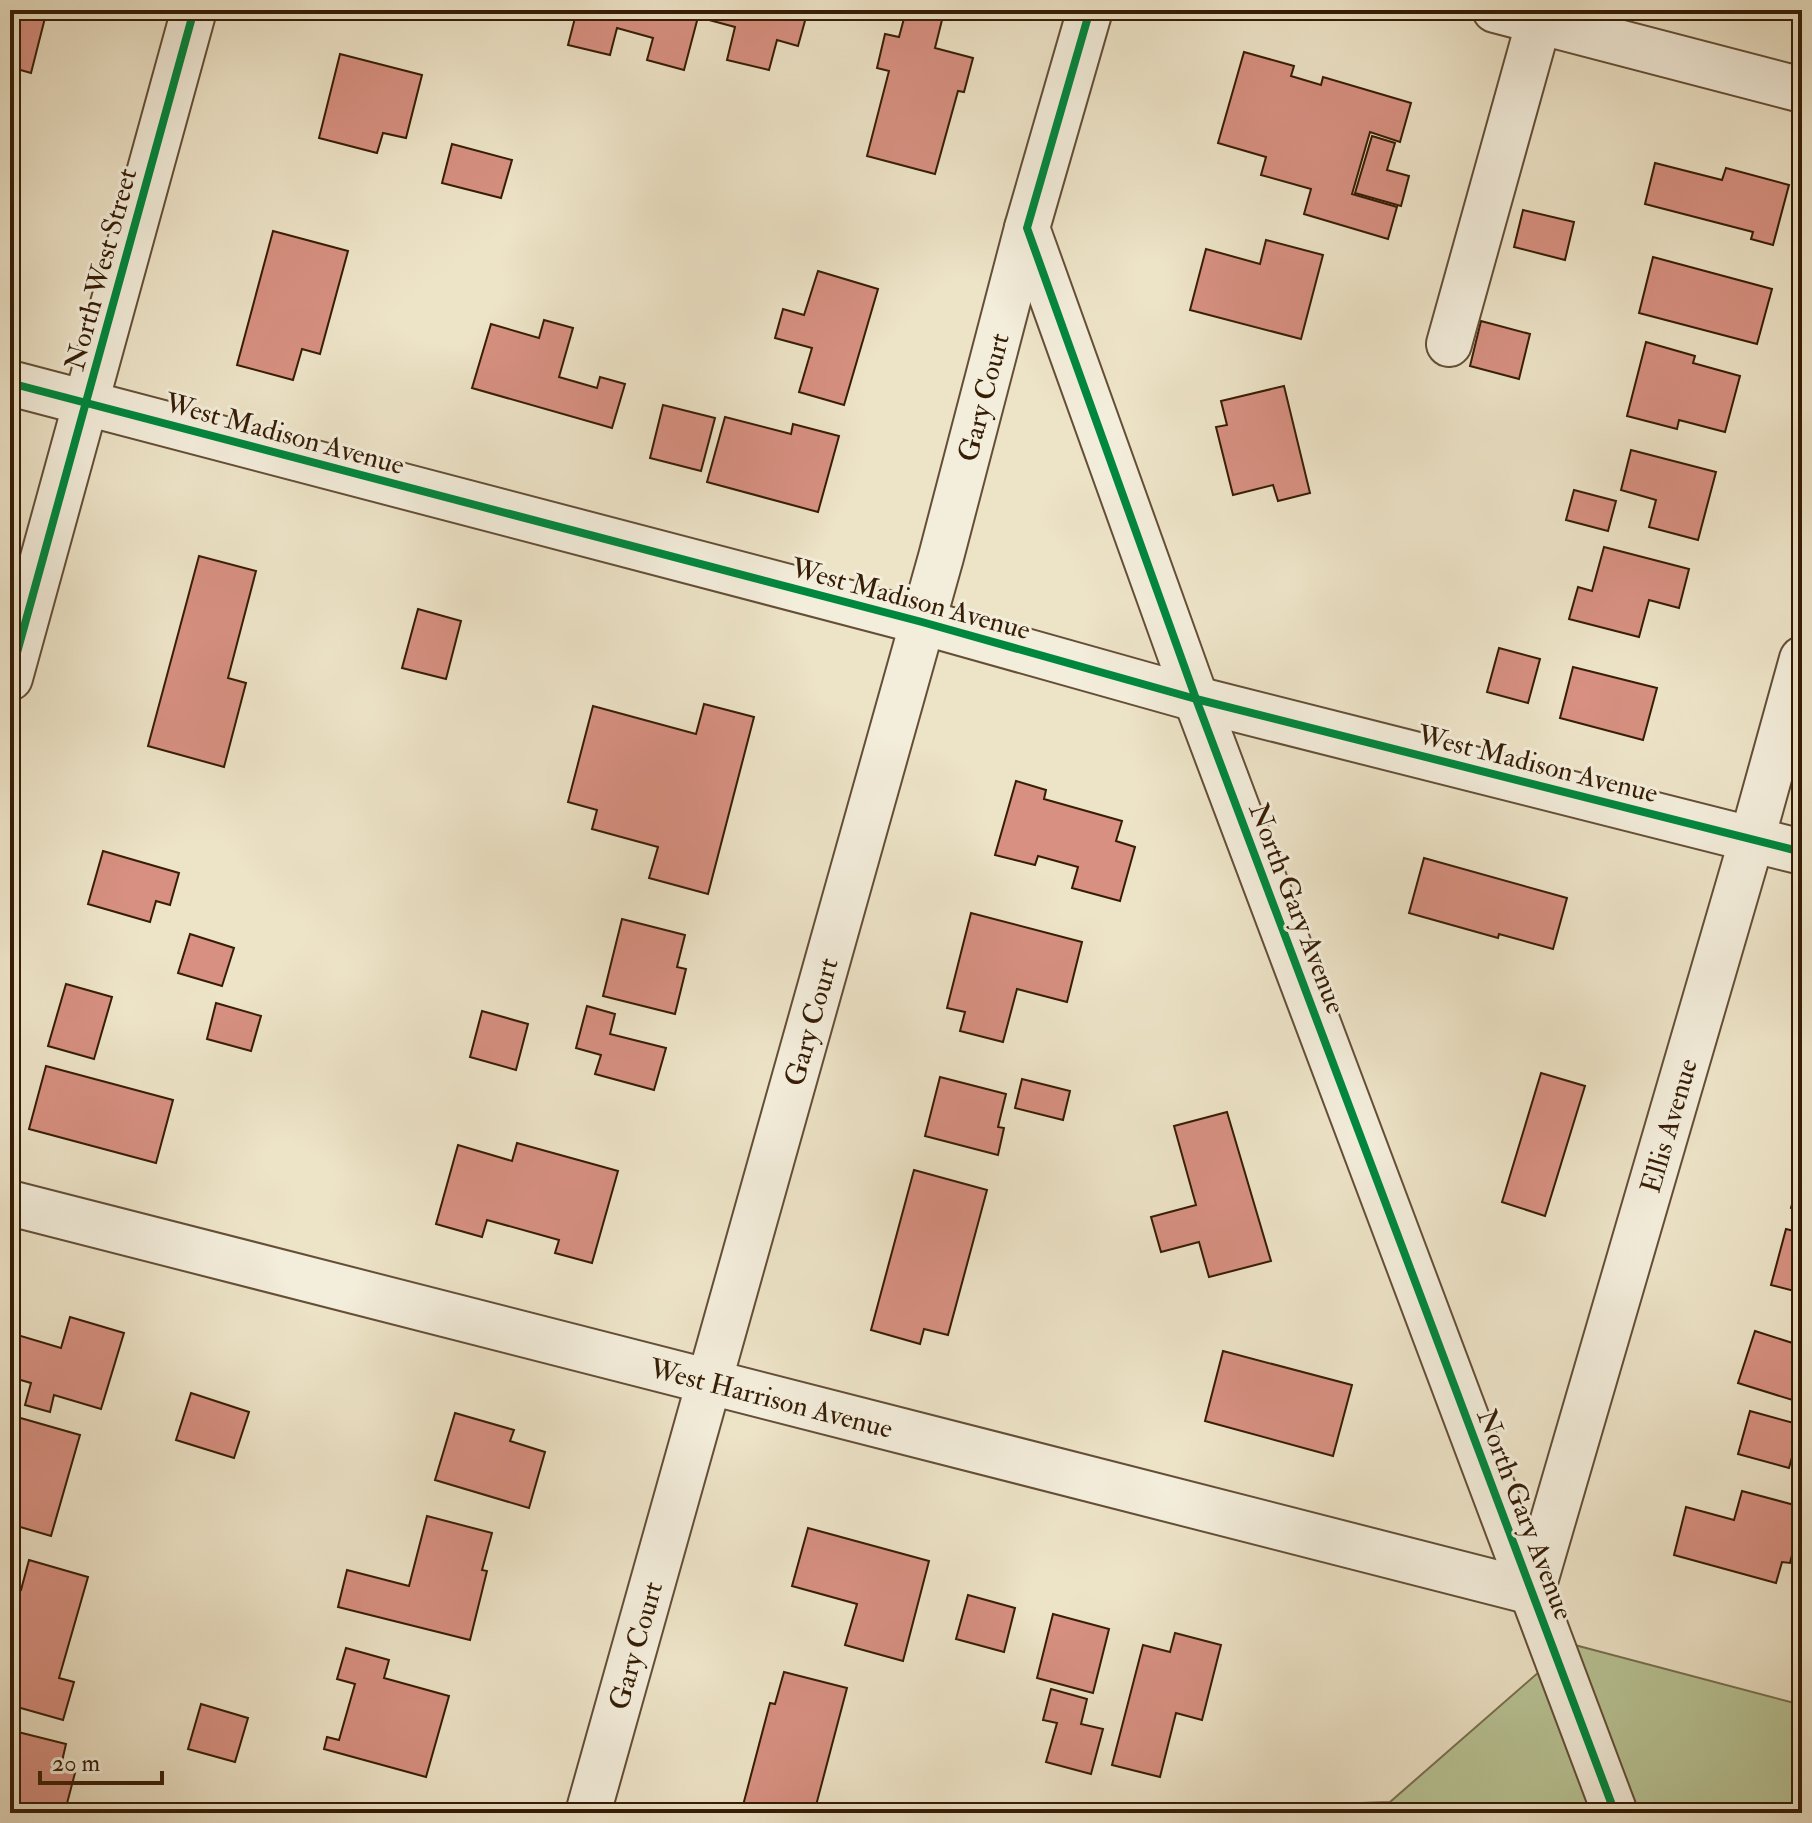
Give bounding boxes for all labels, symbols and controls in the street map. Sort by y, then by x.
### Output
street label: North West Street [58,165,145,374]
street label: Gary Court [951,329,1018,466]
street label: West Madison Avenue [160,385,408,483]
street label: West Madison Avenue [786,550,1034,648]
street label: West Madison Avenue [1413,717,1662,811]
street label: North Gary Avenue [1240,798,1353,1019]
street label: Gary Court [777,954,847,1090]
street label: Ellis Avenue [1634,1054,1706,1197]
street label: West Harrison Avenue [645,1351,897,1447]
street label: North Gary Avenue [1468,1404,1581,1625]
street label: Gary Court [602,1578,671,1714]
scale bar [40,1735,162,1785]
text: 20 m [52,1748,101,1779]

